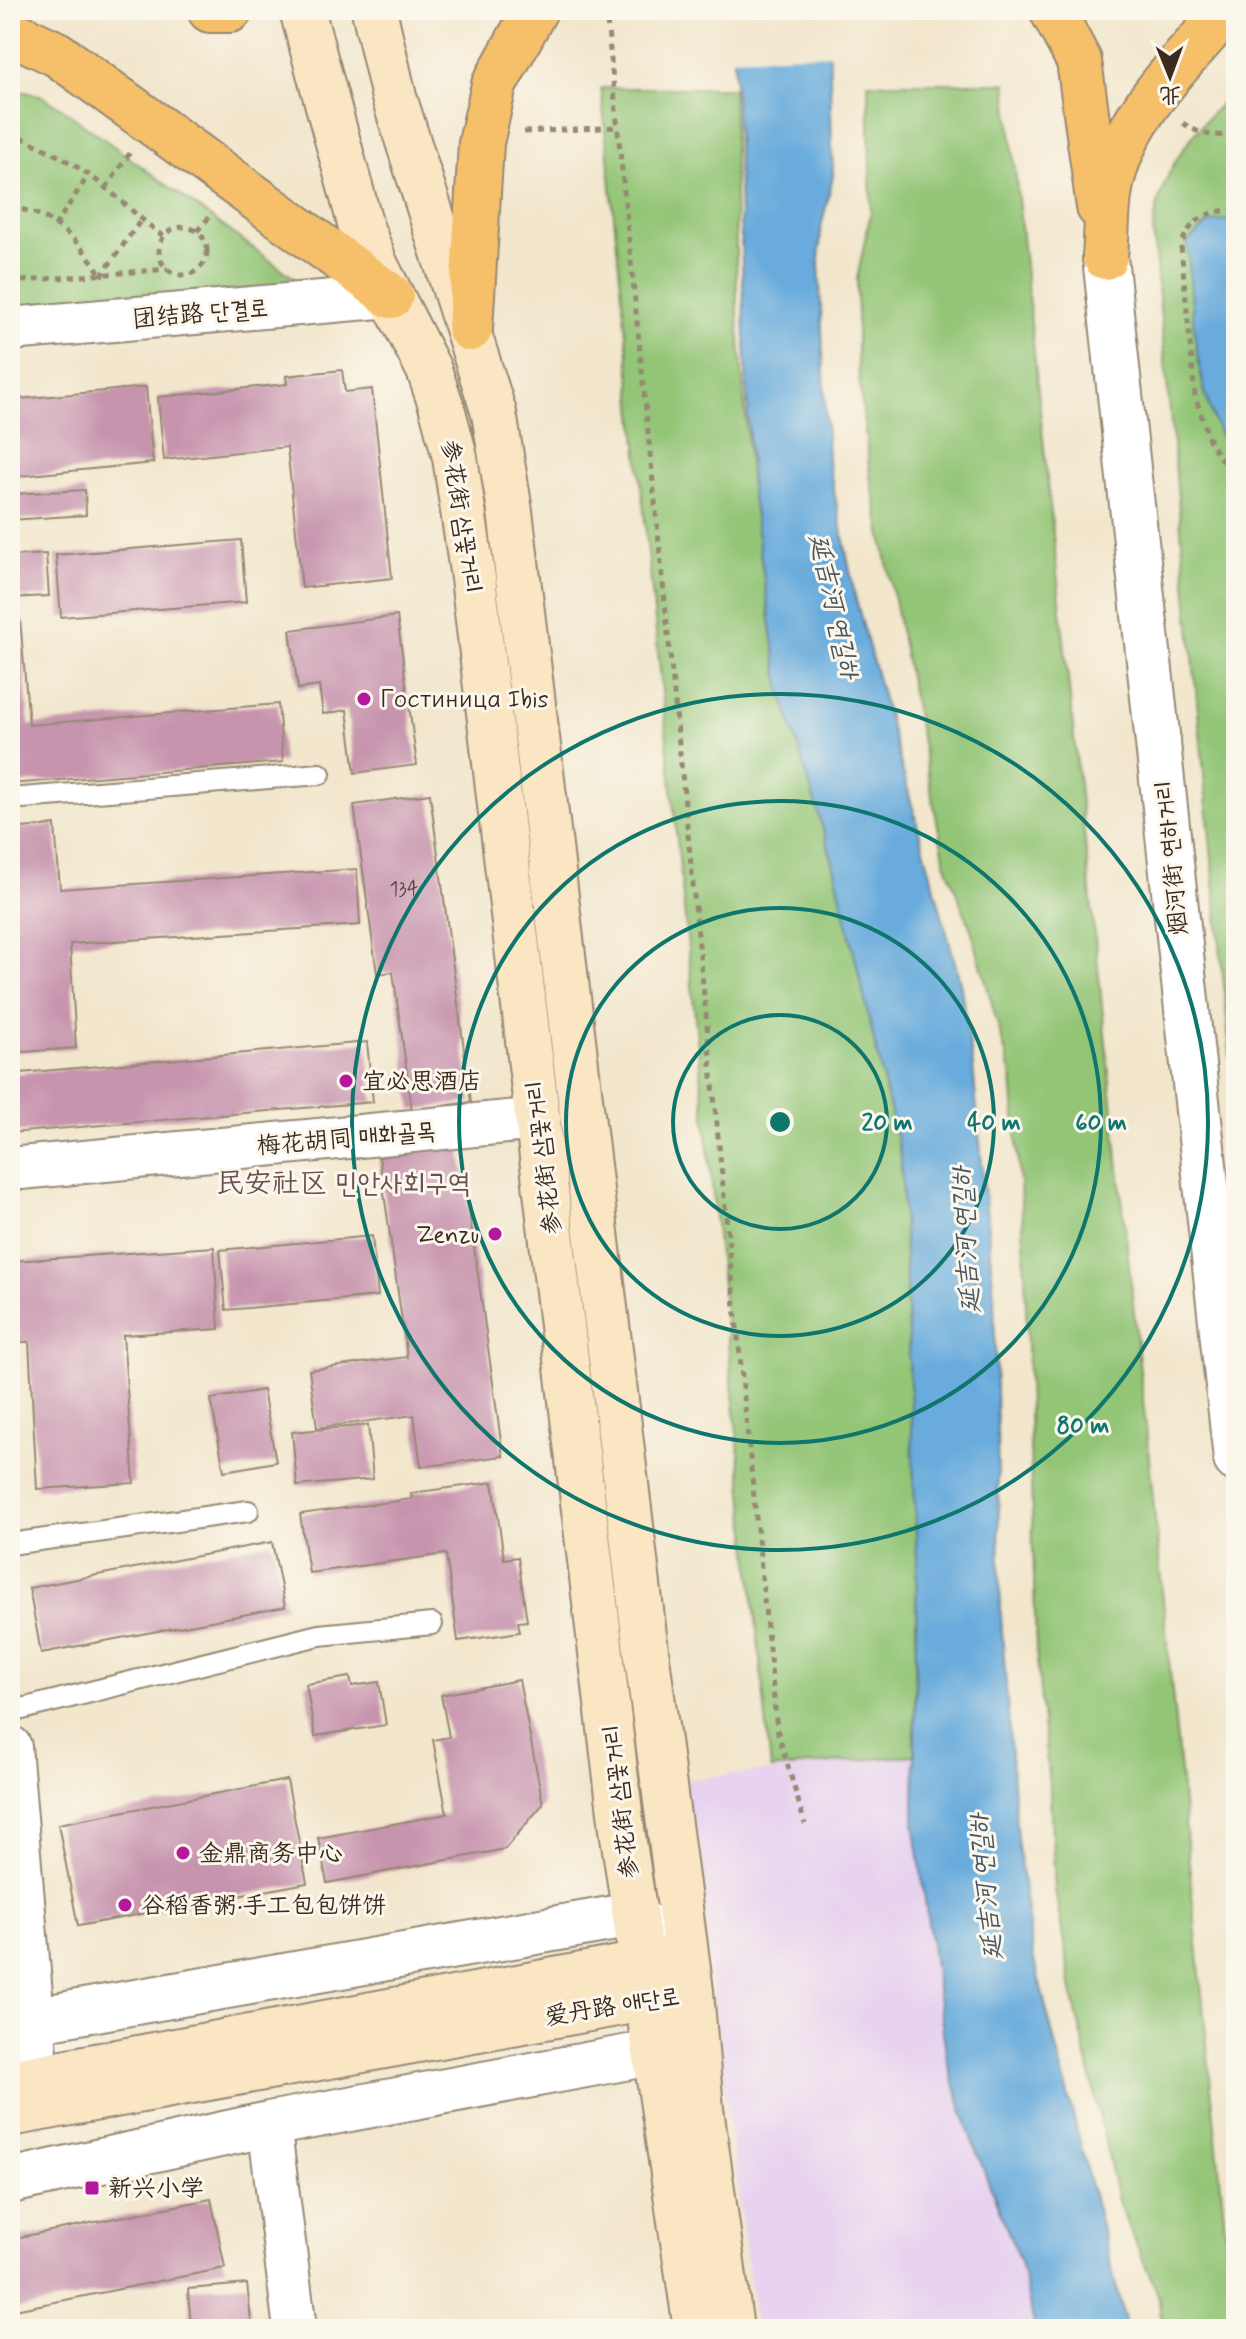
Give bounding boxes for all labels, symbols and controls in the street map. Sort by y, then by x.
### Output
north arrow [1130,36,1210,116]
text: 北 [1159,80,1182,108]
street label: 团结路 단결로 [131,293,269,336]
street label: 参花街 삼꽃거리 [433,437,488,596]
water label: 延吉河 연길하 [800,531,867,684]
place label: Гостиница Ibis [380,685,549,716]
marker: Гостиница Ibis [355,690,373,708]
street label: 烟河街 연하거리 [1149,779,1196,937]
house number: 134 [389,876,419,903]
place label: 宜必思酒店 [362,1067,482,1098]
marker: 宜必思酒店 [337,1072,355,1090]
street label: 参花街 삼꽃거리 [520,1079,569,1237]
centre of rings [766,1108,794,1136]
text: 20 m [861,1108,913,1139]
text: 40 m [967,1108,1021,1139]
text: 60 m [1075,1108,1127,1139]
street label: 梅花胡同 매화골목 [255,1116,437,1163]
water label: 延吉河 연길하 [945,1163,989,1315]
district label: 民安社区 민안사회구역 [216,1166,470,1203]
place label: Zenzu [416,1220,479,1251]
marker: Zenzu [486,1225,504,1243]
text: 80 m [1057,1411,1109,1442]
street label: 参花街 삼꽃거리 [597,1723,646,1881]
water label: 延吉河 연길하 [962,1809,1012,1962]
place label: 金鼎商务中心 [199,1839,343,1870]
marker: 金鼎商务中心 [174,1844,192,1862]
place label: 谷稻香粥·手工包包饼饼 [141,1891,387,1922]
marker: 谷稻香粥·手工包包饼饼 [116,1896,134,1914]
street label: 爱丹路 애단로 [542,1982,682,2033]
place label: 新兴小学 [108,2174,204,2205]
marker: 新兴小学 [83,2179,101,2197]

